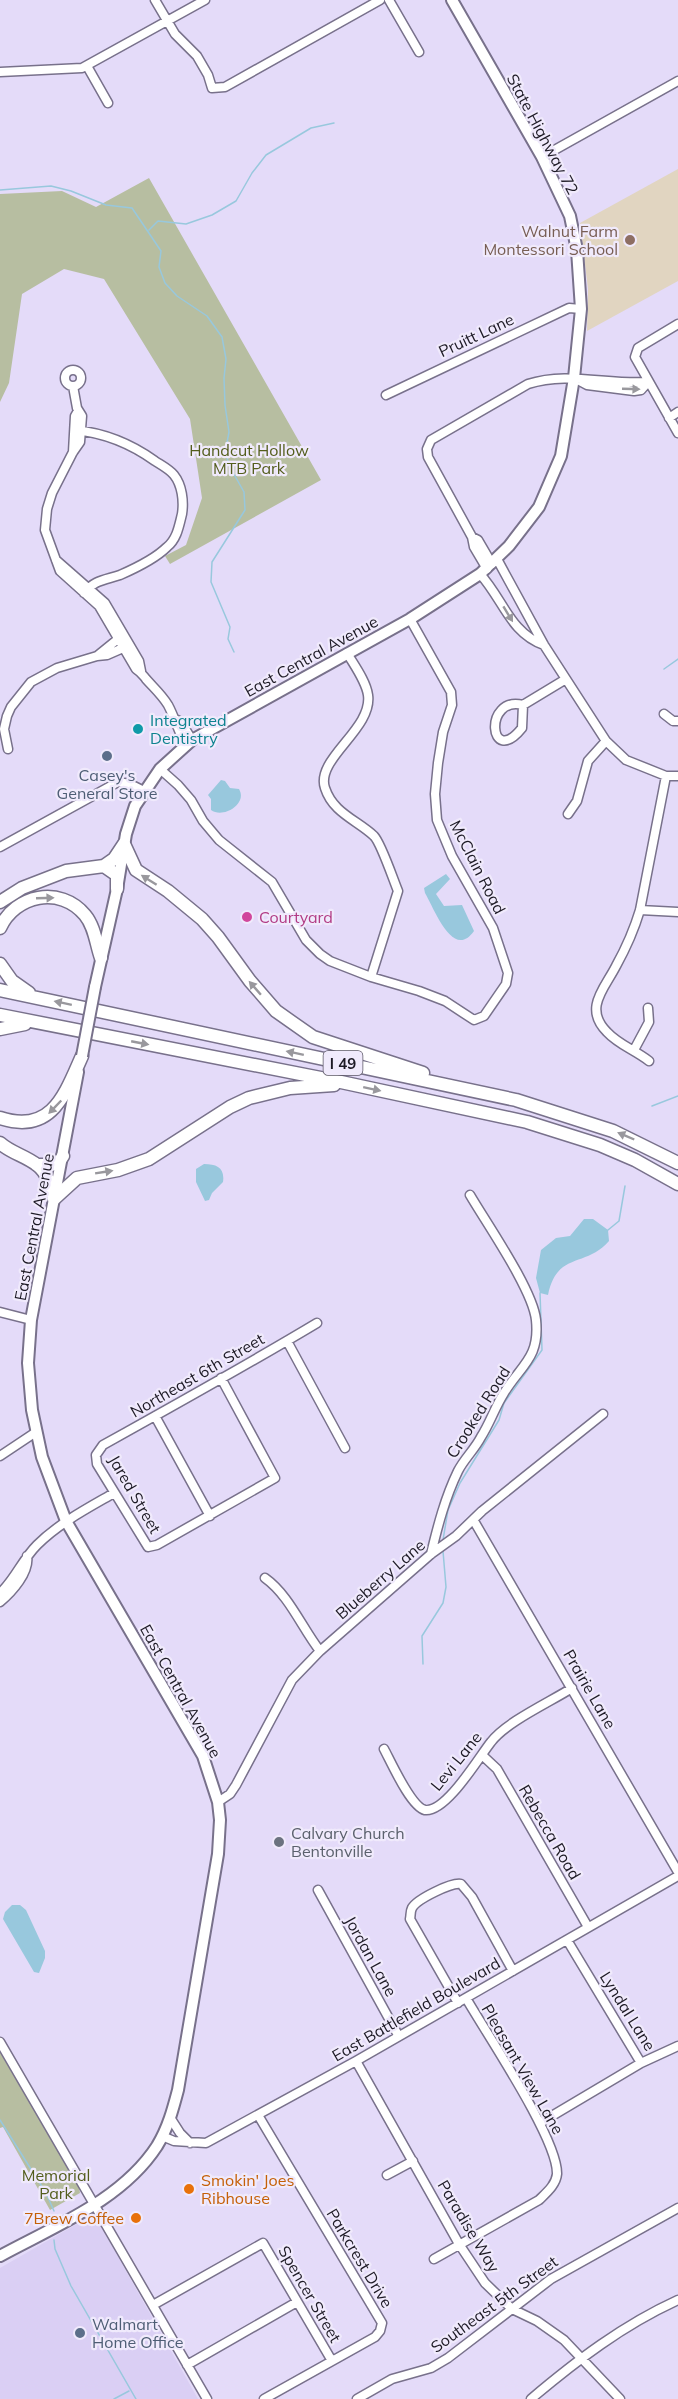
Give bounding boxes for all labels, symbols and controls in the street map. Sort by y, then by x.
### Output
street label: State Highway 72 [503,70,583,198]
place label: Walnut Farm Montessori School [483,221,618,259]
marker: Walnut Farm Montessori School [623,233,637,247]
street label: Pruitt Lane [435,309,517,361]
one-way arrow [621,385,640,394]
park label: Handcut Hollow MTB Park [189,440,309,478]
one-way arrow [503,606,514,622]
street label: East Central Avenue [241,611,381,701]
place label: Integrated Dentistry [150,710,227,748]
marker: Integrated Dentistry [131,722,145,736]
marker: Casey's General Store [100,749,114,763]
place label: Casey's General Store [57,765,157,803]
street label: McClain Road [446,817,510,917]
one-way arrow [141,874,157,885]
one-way arrow [36,893,55,902]
place label: Courtyard [259,907,333,927]
marker: Courtyard [240,910,254,924]
one-way arrow [248,980,262,995]
one-way arrow [53,998,72,1007]
one-way arrow [130,1039,149,1048]
one-way arrow [285,1048,304,1057]
road number: I 49 [324,1051,362,1075]
one-way arrow [363,1085,382,1094]
one-way arrow [48,1099,62,1114]
one-way arrow [617,1131,635,1140]
street label: East Central Avenue [10,1152,58,1302]
one-way arrow [94,1168,113,1177]
street label: Northeast 6th Street [127,1328,268,1421]
street label: Crooked Road [442,1362,514,1462]
street label: Jared Street [105,1451,166,1537]
street label: Blueberry Lane [331,1535,429,1623]
street label: East Central Avenue [136,1621,226,1761]
street label: Prairie Lane [559,1646,621,1732]
street label: Levi Lane [426,1727,486,1795]
street label: Rebecca Road [515,1781,585,1883]
place label: Calvary Church Bentonville [291,1823,405,1861]
marker: Calvary Church Bentonville [272,1835,286,1849]
street label: Jordan Lane [341,1912,401,2000]
street label: East Battlefield Boulevard [328,1953,504,2065]
street label: Lyndal Lane [596,1968,660,2054]
street label: Pleasant View Lane [478,2000,568,2138]
park label: Memorial Park [22,2165,90,2203]
place label: Smokin' Joes Ribhouse [201,2170,294,2208]
street label: Paradise Way [434,2176,505,2276]
marker: Smokin' Joes Ribhouse [182,2182,196,2196]
street label: Parkcrest Drive [323,2205,397,2311]
place label: 7Brew Coffee [24,2208,124,2228]
marker: 7Brew Coffee [129,2211,143,2225]
street label: Spencer Street [274,2242,346,2346]
street label: Southeast 5th Street [427,2251,562,2357]
place label: Walmart Home Office [92,2314,183,2352]
marker: Walmart Home Office [73,2326,87,2340]

